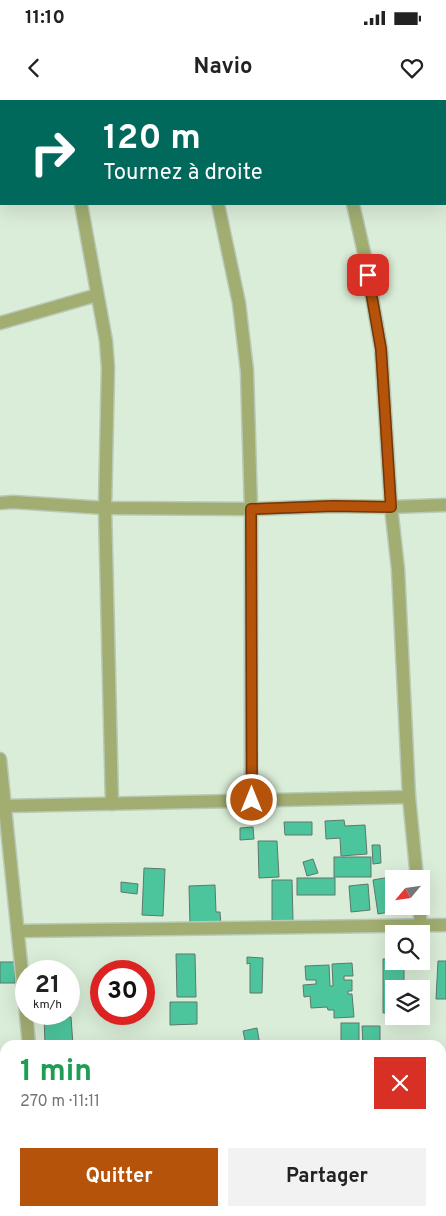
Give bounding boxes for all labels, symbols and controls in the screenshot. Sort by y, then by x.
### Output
text: 11:10 [25,6,65,30]
icon: back [20,54,48,82]
text: Navio [194,54,252,81]
icon: heart [398,54,426,82]
text: 120 m [103,117,201,161]
icon: right [20,120,85,185]
text: Tournez à droite [103,160,263,187]
pin [347,254,389,296]
icon: arrive [354,261,382,289]
position arrow [225,773,277,825]
north arrow [385,870,430,915]
map controls [385,870,430,1025]
button: search [385,925,430,970]
speed limit sign: 30 [90,960,155,1025]
text: 21 [35,970,60,1002]
button: layers [385,980,430,1025]
text: km/h [33,997,62,1013]
text: 1 min [20,1054,92,1091]
button: close [374,1057,426,1109]
text: 270 m · 11:11 [20,1092,100,1112]
button: Quitter [20,1148,218,1206]
button: Partager [228,1148,426,1206]

